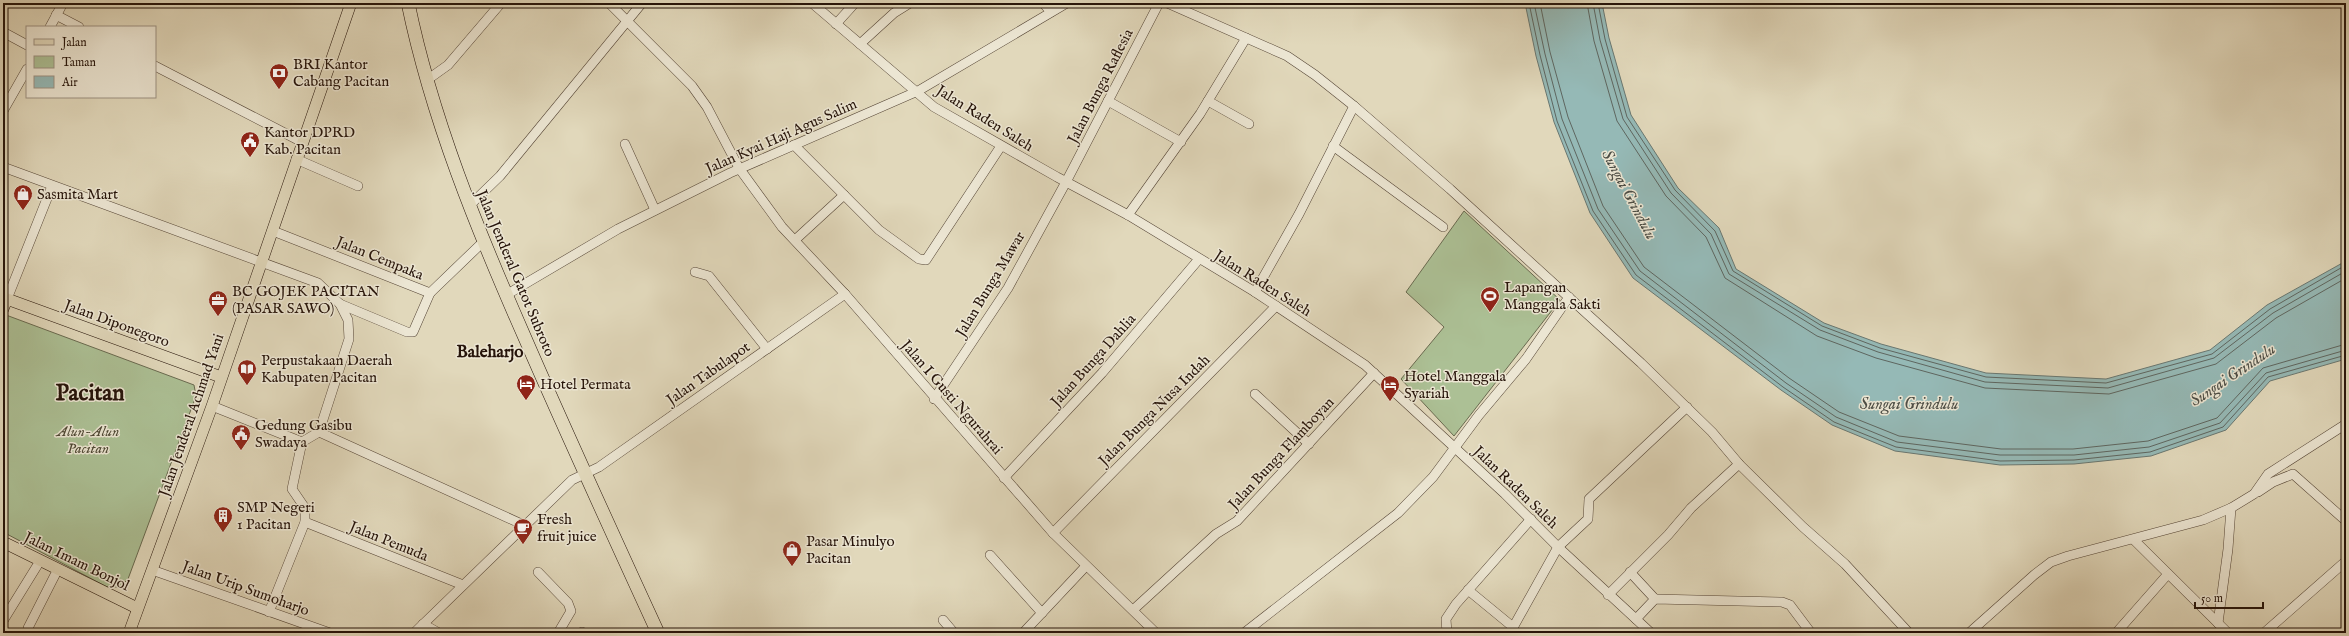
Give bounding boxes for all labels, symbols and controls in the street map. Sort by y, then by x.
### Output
street label: Jalan Bunga Raflesia [1062,25,1138,149]
legend [26,26,156,98]
text: Jalan [60,35,87,51]
text: Taman [62,55,96,70]
place label: BRI Kantor Cabang Pacitan [293,55,389,91]
bank icon: BRI Kantor Cabang Pacitan [268,62,290,90]
text: Air [61,75,78,90]
street label: Jalan Raden Saleh [931,80,1037,156]
street label: Jalan Kyai Haji Agus Salim [701,94,860,179]
place label: Kantor DPRD Kab. Pacitan [264,123,355,159]
public building icon: Kantor DPRD Kab. Pacitan [239,130,261,158]
water label: Sungai Grindulu [1596,147,1660,243]
shop icon: Sasmita Mart [12,183,34,211]
place label: Sasmita Mart [37,185,118,204]
street label: Jalan Jenderal Gatot Subroto [471,185,559,359]
street label: Jalan Bunga Mawar [950,228,1030,342]
street label: Jalan Cempaka [332,232,427,285]
street label: Jalan Raden Saleh [1209,245,1315,321]
place label: Lapangan Manggala Sakti [1504,278,1601,314]
place label: BC GOJEK PACITAN (PASAR SAWO) [232,282,380,318]
sports icon: Lapangan Manggala Sakti [1479,285,1501,313]
office icon: BC GOJEK PACITAN (PASAR SAWO) [207,289,229,317]
street label: Jalan Diponegoro [60,295,172,351]
street label: Jalan Bunga Dahlia [1045,309,1141,412]
street label: Jalan Jenderal Achmad Yani [154,331,228,501]
street label: Jalan I Gusti Ngurahrai [895,335,1007,459]
street label: Jalan Tabulapot [661,338,754,410]
water label: Sungai Grindulu [2187,340,2280,412]
district label: Baleharjo [457,342,523,363]
place label: Perpustakaan Daerah Kabupaten Pacitan [261,351,392,387]
street label: Jalan Bunga Nusa Indah [1093,351,1214,471]
library icon: Perpustakaan Daerah Kabupaten Pacitan [236,358,258,386]
place label: Hotel Manggala Syariah [1404,367,1507,403]
hotel icon: Hotel Permata [515,373,537,401]
hotel icon: Hotel Manggala Syariah [1379,374,1401,402]
place label: Hotel Permata [540,375,631,394]
district label: Pacitan [55,379,125,408]
street label: Jalan Bunga Flamboyan [1223,393,1338,515]
water label: Sungai Grindulu [1860,395,1958,415]
place label: Gedung Gasibu Swadaya [255,416,353,452]
park label: Alun-Alun Pacitan [55,422,119,458]
public building icon: Gedung Gasibu Swadaya [230,423,252,451]
street label: Jalan Raden Saleh [1468,441,1562,533]
place label: SMP Negeri 1 Pacitan [237,498,315,534]
building icon: SMP Negeri 1 Pacitan [212,505,234,533]
place label: Fresh fruit juice [537,510,597,546]
street label: Jalan Pemuda [345,516,431,566]
cafe icon: Fresh fruit juice [512,517,534,545]
street label: Jalan Imam Bonjol [19,527,133,596]
place label: Pasar Minulyo Pacitan [806,532,894,568]
shop icon: Pasar Minulyo Pacitan [781,539,803,567]
street label: Jalan Urip Sumoharjo [178,556,312,620]
scale bar [2195,584,2263,610]
text: 50 m [2201,591,2223,606]

